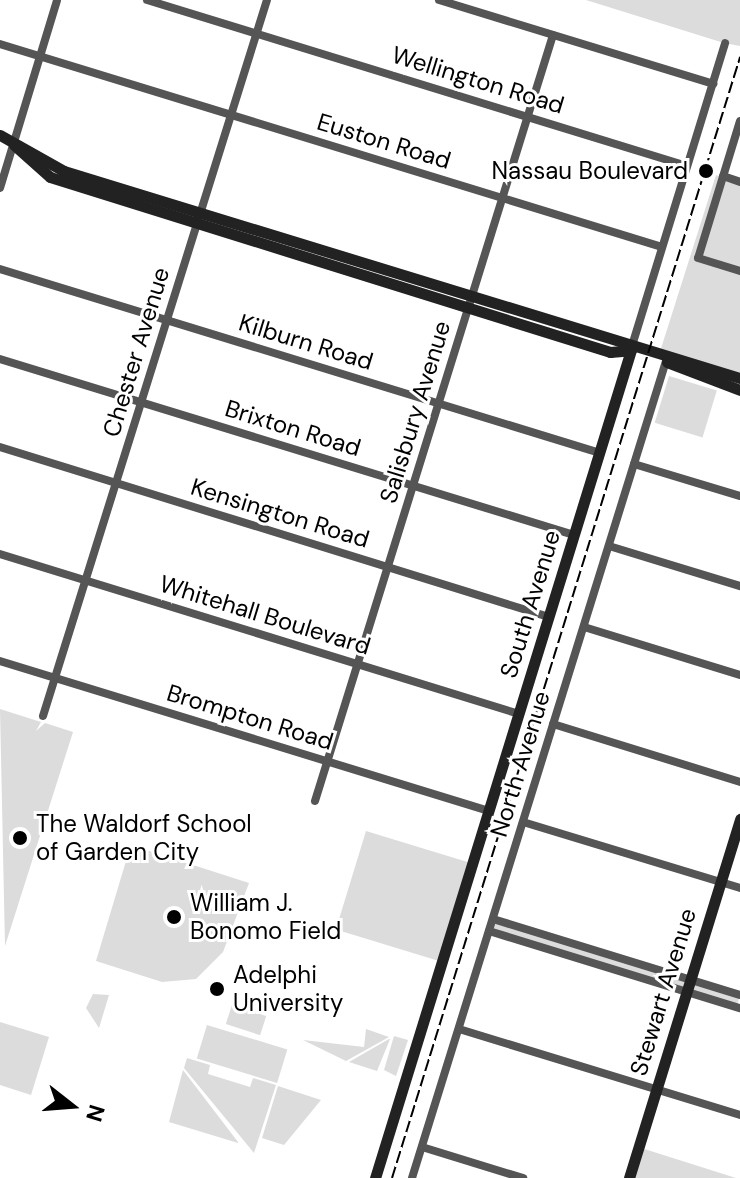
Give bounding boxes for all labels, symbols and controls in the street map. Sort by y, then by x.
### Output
street label: Wellington Road [388,40,568,120]
street label: Euston Road [314,107,454,175]
place label: Nassau Boulevard [492,157,688,185]
marker: Nassau Boulevard [695,160,717,182]
street label: Chester Avenue [97,264,175,440]
street label: Kilburn Road [235,308,377,376]
street label: Salisbury Avenue [374,317,456,507]
street label: Brixton Road [222,394,364,462]
street label: Kensington Road [187,472,373,554]
street label: South Avenue [494,527,566,681]
street label: Whitehall Boulevard [156,569,374,661]
street label: Brompton Road [163,678,337,756]
street label: North Avenue [484,688,556,840]
place label: The Waldorf School of Garden City [36,810,252,866]
marker: The Waldorf School of Garden City [11,829,29,847]
place label: William J. Bonomo Field [190,889,341,945]
street label: Stewart Avenue [624,905,702,1079]
marker: William J. Bonomo Field [165,908,183,926]
place label: Adelphi University [233,961,343,1017]
marker: Adelphi University [208,980,226,998]
north arrow [32,1066,112,1146]
text: N [79,1101,112,1125]

